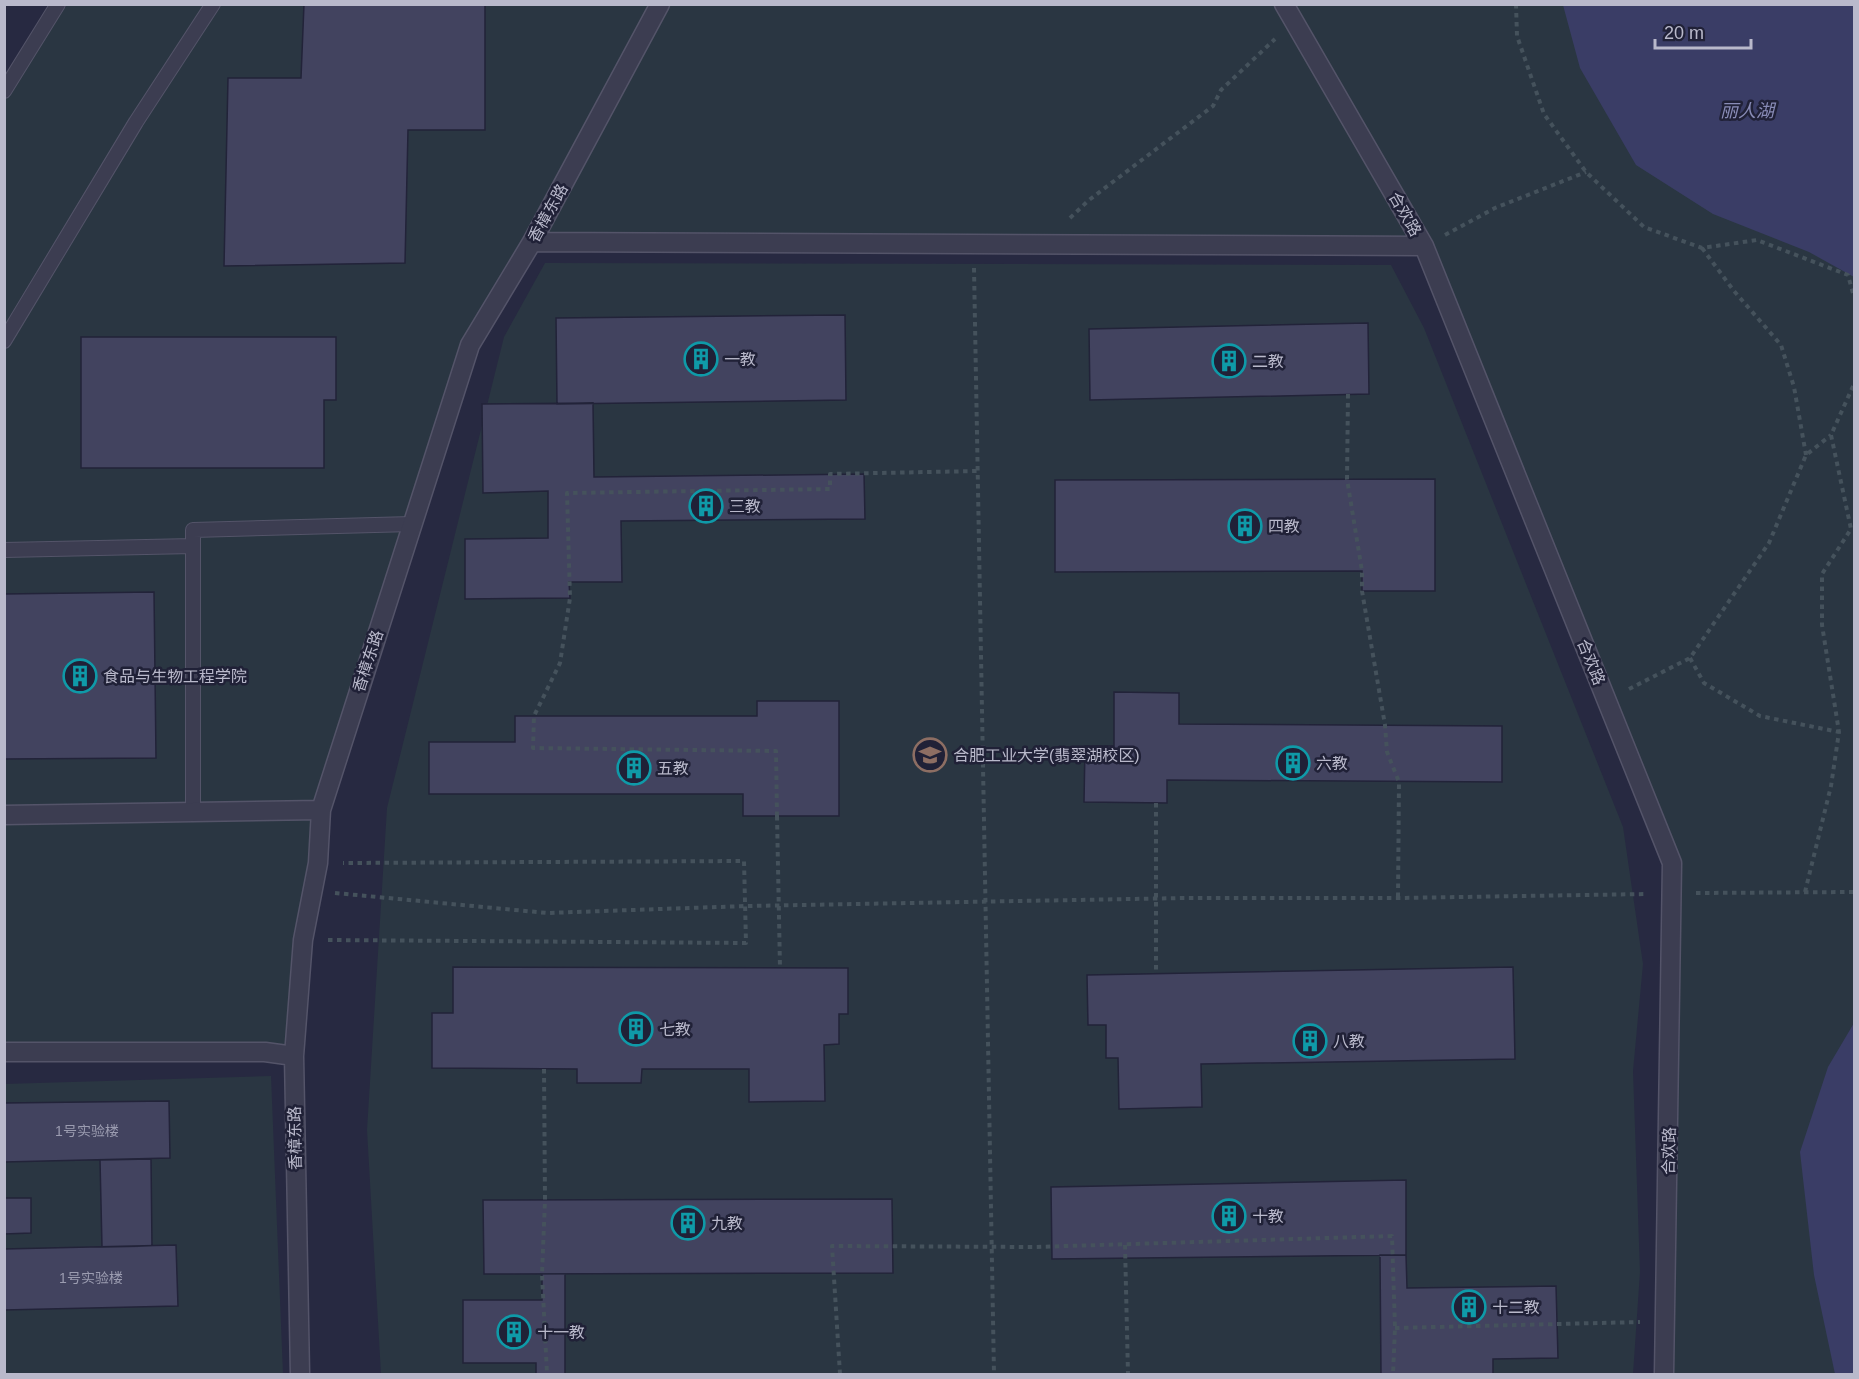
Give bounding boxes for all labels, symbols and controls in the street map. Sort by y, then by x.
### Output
scale bar [1655,12,1751,50]
text: 20 m [1664,23,1704,43]
water label: 丽人湖 [1720,101,1777,121]
street label: 香樟东路 [525,181,571,245]
street label: 合欢路 [1386,189,1424,239]
building icon: 一教 [683,341,719,377]
building icon: 二教 [1211,343,1247,379]
place label: 一教 [724,351,756,368]
place label: 二教 [1252,353,1284,370]
building icon: 三教 [688,488,724,524]
place label: 三教 [729,498,761,515]
building icon: 四教 [1227,508,1263,544]
place label: 四教 [1268,518,1300,535]
street label: 香樟东路 [350,628,386,694]
street label: 合欢路 [1574,637,1608,687]
building icon: 食品与生物工程学院 [62,658,98,694]
place label: 食品与生物工程学院 [103,668,247,685]
school or university icon: 合肥工业大学(翡翠湖校区) [912,737,948,773]
building icon: 六教 [1275,745,1311,781]
place label: 合肥工业大学(翡翠湖校区) [953,747,1140,764]
building icon: 五教 [616,750,652,786]
place label: 六教 [1316,755,1348,772]
place label: 五教 [657,760,689,777]
building icon: 七教 [618,1011,654,1047]
place label: 七教 [659,1021,691,1038]
building icon: 八教 [1292,1023,1328,1059]
place label: 八教 [1333,1033,1365,1050]
street label: 香樟东路 [286,1106,304,1170]
house number: 1号实验楼 [55,1123,119,1139]
street label: 合欢路 [1660,1127,1678,1175]
building icon: 十教 [1211,1198,1247,1234]
building icon: 九教 [670,1205,706,1241]
place label: 十教 [1252,1208,1284,1225]
place label: 九教 [711,1215,743,1232]
house number: 1号实验楼 [59,1270,123,1286]
building icon: 十二教 [1451,1289,1487,1325]
place label: 十二教 [1492,1299,1540,1316]
building icon: 十一教 [496,1314,532,1350]
place label: 十一教 [537,1324,585,1341]

